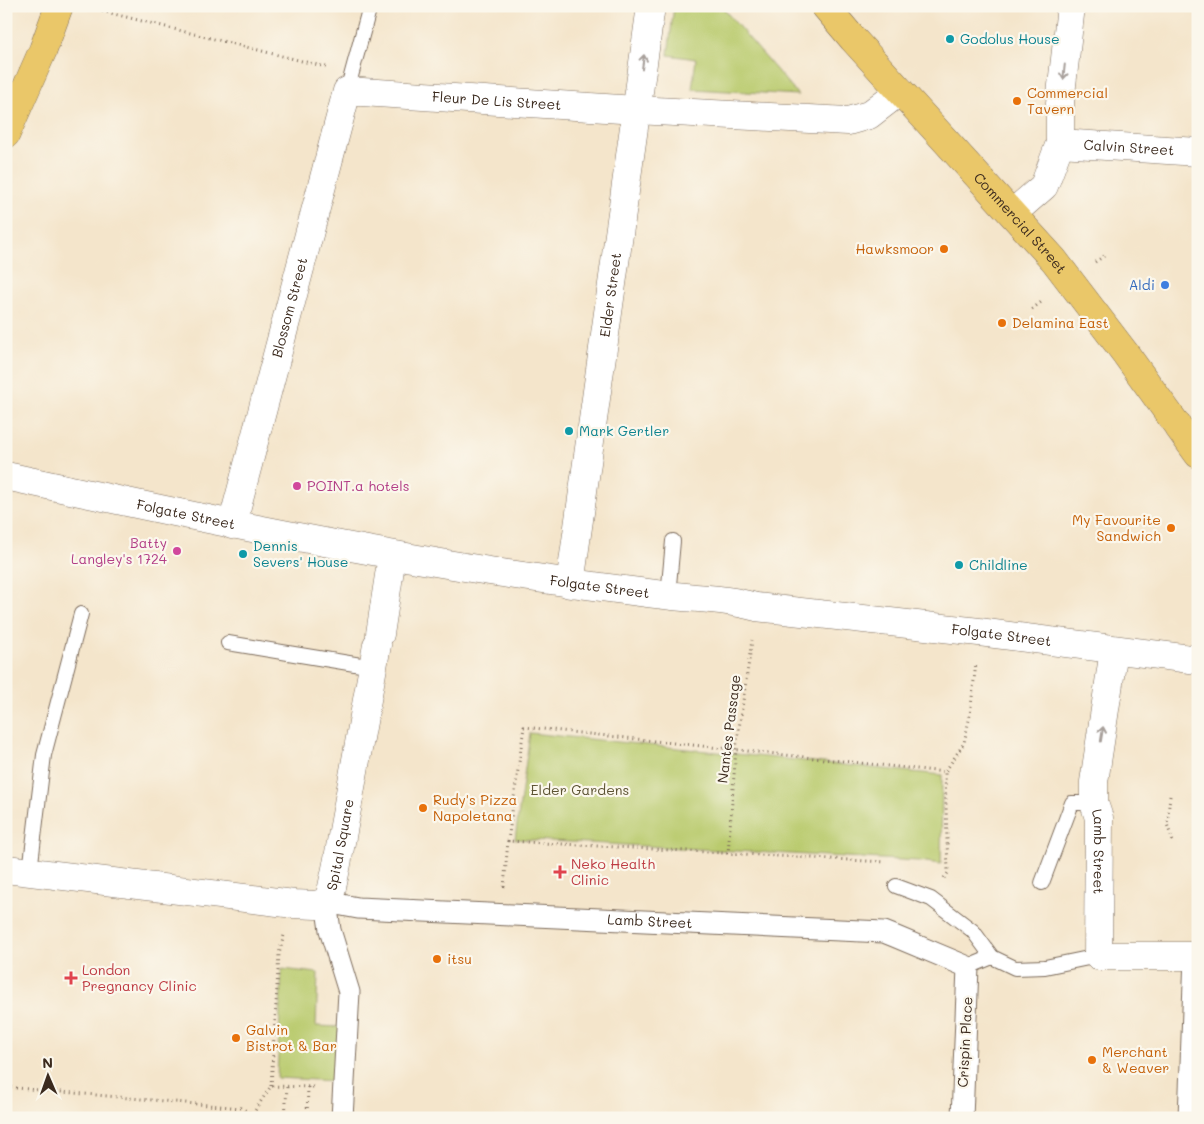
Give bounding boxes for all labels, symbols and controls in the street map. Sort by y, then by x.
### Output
place label: Godolus House [960,29,1060,48]
marker: Godolus House [944,33,956,45]
one-way arrow [638,54,648,70]
one-way arrow [1059,64,1069,80]
place label: Commercial Tavern [1027,83,1108,118]
street label: Fleur De Lis Street [431,87,562,114]
marker: Commercial Tavern [1011,95,1023,107]
street label: Calvin Street [1083,135,1175,159]
street label: Commercial Street [970,168,1071,277]
place label: Hawksmoor [855,239,934,258]
marker: Hawksmoor [938,243,950,255]
street label: Elder Street [595,251,625,338]
street label: Blossom Street [267,255,311,359]
place label: Aldi [1129,275,1155,294]
marker: Aldi [1159,279,1171,291]
place label: Delamina East [1012,313,1109,332]
marker: Delamina East [996,317,1008,329]
place label: Mark Gertler [579,421,669,440]
marker: Mark Gertler [563,425,575,437]
place label: POINT.a hotels [307,476,410,495]
marker: POINT.a hotels [291,480,303,492]
street label: Folgate Street [135,494,237,533]
place label: My Favourite Sandwich [1072,510,1161,545]
marker: My Favourite Sandwich [1165,522,1177,534]
place label: Batty Langley's 1724 [71,533,168,568]
place label: Dennis Severs' House [253,536,348,571]
marker: Batty Langley's 1724 [171,545,183,557]
marker: Dennis Severs' House [237,548,249,560]
place label: Childline [969,555,1028,574]
marker: Childline [953,559,965,571]
street label: Folgate Street [549,570,651,602]
street label: Folgate Street [951,619,1053,650]
street label: Nantes Passage [712,674,745,784]
one-way arrow [1097,726,1107,742]
park label: Elder Gardens [531,780,629,799]
place label: Rudy's Pizza Napoletana [433,790,517,825]
street label: Spital Square [322,797,358,892]
marker: Rudy's Pizza Napoletana [417,802,429,814]
street label: Lamb Street [1088,806,1109,894]
place label: Neko Health Clinic [571,854,655,889]
marker: Neko Health Clinic [553,865,567,879]
street label: Lamb Street [607,909,693,932]
place label: itsu [447,949,472,968]
marker: itsu [431,953,443,965]
place label: London Pregnancy Clinic [82,960,197,995]
marker: London Pregnancy Clinic [64,971,78,985]
street label: Crispin Place [953,996,976,1088]
place label: Galvin Bistrot & Bar [246,1020,337,1055]
marker: Galvin Bistrot & Bar [230,1032,242,1044]
place label: Merchant & Weaver [1102,1042,1169,1077]
north arrow [22,1052,72,1102]
text: N [42,1053,53,1072]
marker: Merchant & Weaver [1086,1054,1098,1066]

